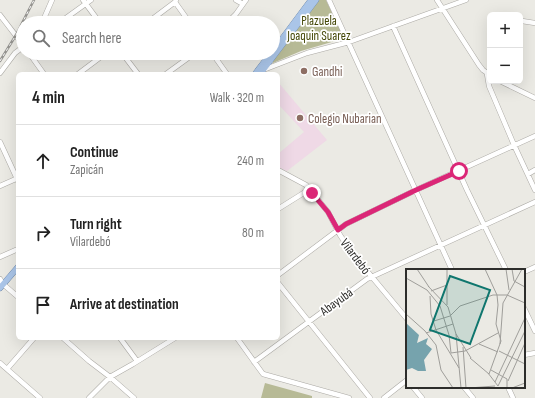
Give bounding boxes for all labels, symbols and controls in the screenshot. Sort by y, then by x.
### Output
map controls [487,12,523,84]
button: + [487,12,523,48]
park label: Plazuela Joaquin Suarez [286,13,351,44]
search box [16,16,280,60]
icon: search [30,27,52,49]
text: Search here [62,29,122,48]
button: − [487,48,523,84]
place label: Gandhi [312,64,342,80]
marker: Gandhi [299,66,309,76]
text: 4 min [32,88,65,108]
text: Walk · 320 m [210,90,264,106]
place label: Colegio Nubarian [308,111,381,127]
marker: Colegio Nubarian [295,113,305,123]
text: Continue [70,143,119,162]
icon: ahead [32,150,54,172]
text: 240 m [237,153,264,169]
text: Zapicán [70,162,104,178]
route start [450,162,468,180]
route end [303,184,321,202]
text: Turn right [70,215,122,234]
icon: right [32,222,54,244]
text: 80 m [242,225,264,241]
text: Vilardebó [70,234,111,250]
street label: Vilardebó [337,236,374,278]
inset map [406,269,525,388]
street label: Abayubá [316,284,356,320]
icon: arrive [32,294,54,316]
text: Arrive at destination [70,295,179,314]

